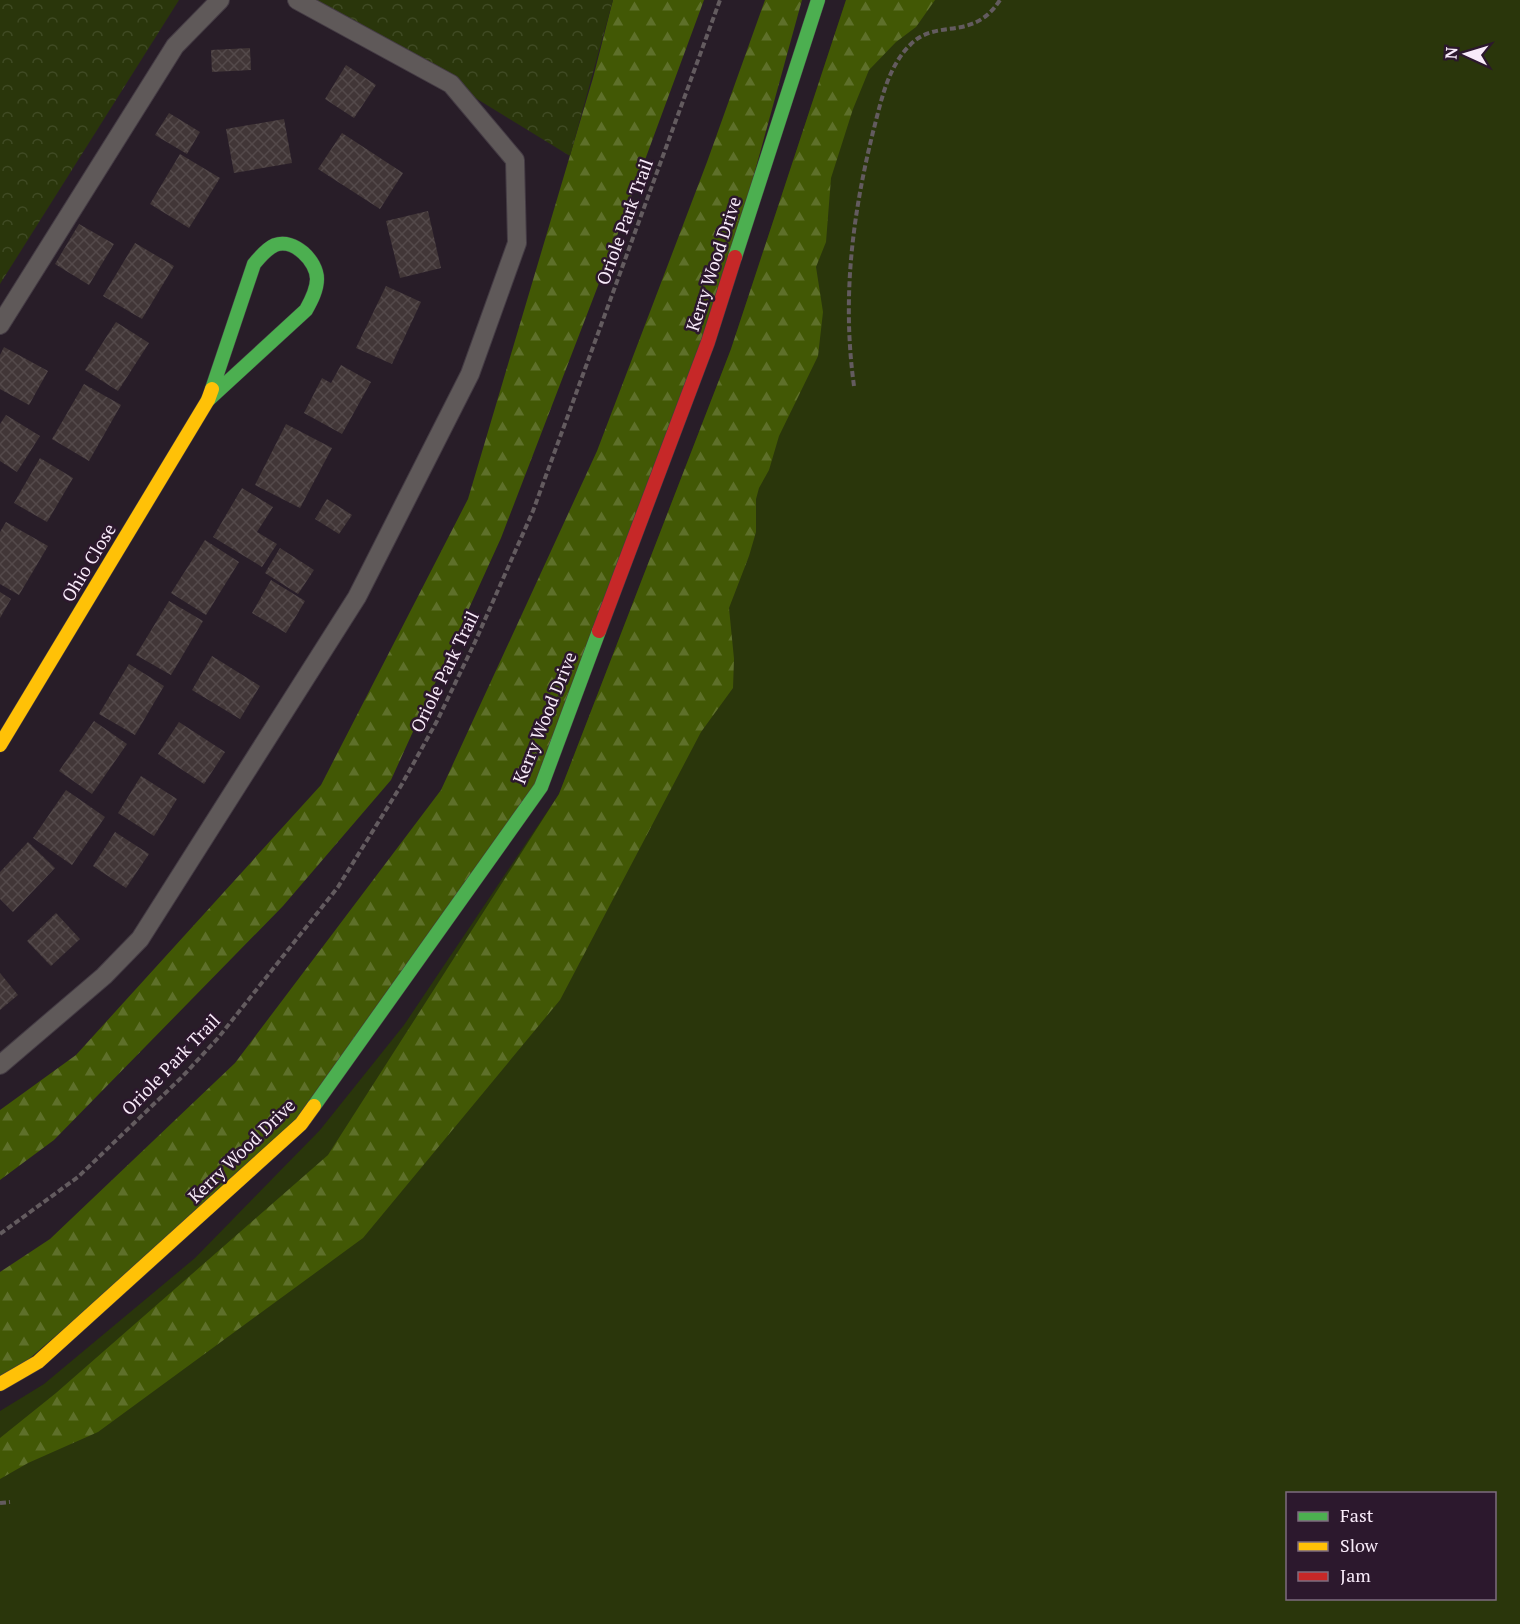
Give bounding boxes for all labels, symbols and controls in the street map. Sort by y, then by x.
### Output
north arrow [1436,24,1496,84]
text: N [1440,46,1462,60]
street label: Oriole Park Trail [590,155,658,288]
street label: Kerry Wood Drive [680,193,746,334]
street label: Ohio Close [55,519,121,606]
street label: Oriole Park Trail [404,607,484,736]
street label: Kerry Wood Drive [507,648,581,787]
street label: Oriole Park Trail [116,1008,225,1120]
street label: Kerry Wood Drive [183,1093,300,1208]
legend [1286,1492,1496,1600]
text: Fast [1340,1503,1374,1527]
text: Slow [1340,1533,1379,1557]
text: Jam [1340,1563,1371,1587]

